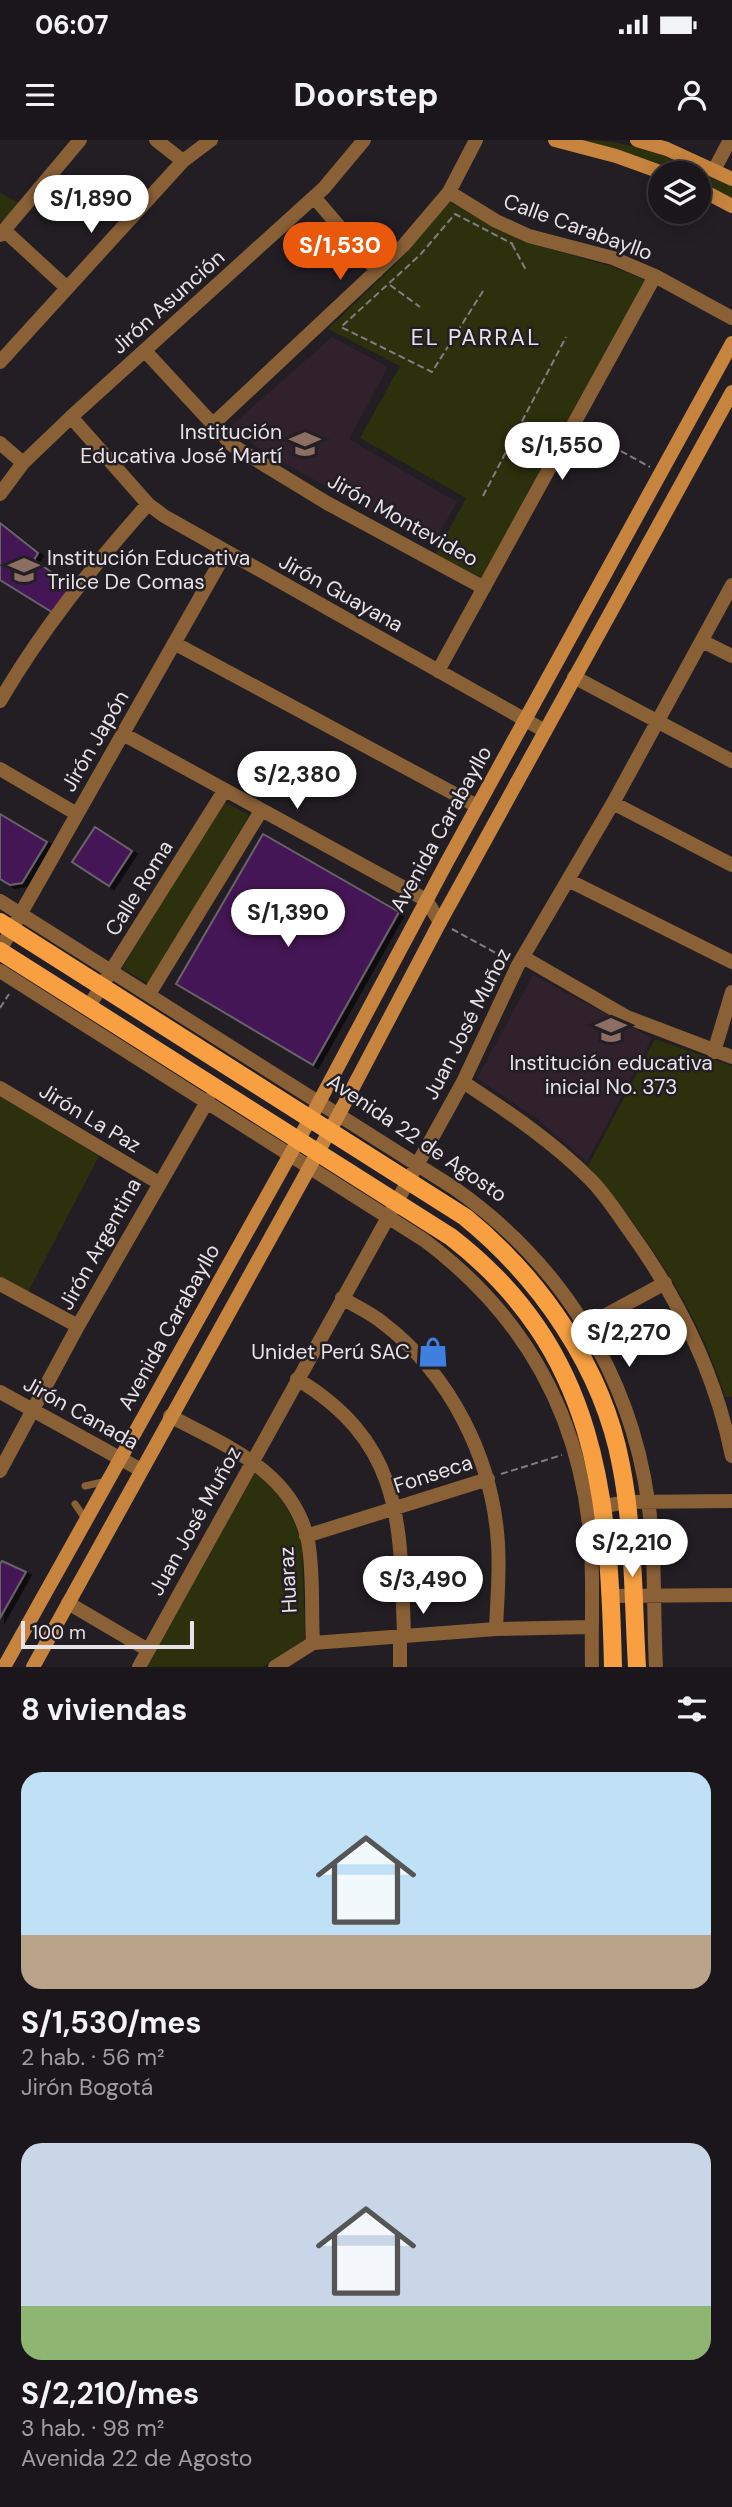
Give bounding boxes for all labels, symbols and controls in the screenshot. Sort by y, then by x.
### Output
text: 06:07 [35,8,109,42]
text: Doorstep [294,74,438,116]
icon: menu [21,76,59,114]
icon: person [673,76,711,114]
map controls [648,161,711,224]
button: layers [648,161,711,224]
pin: S/1,890 [26,176,156,235]
text: S/1,890 [50,183,132,213]
street label: Calle Carabayllo [500,187,656,267]
pin: S/1,530 [275,222,405,282]
text: S/1,530 [299,230,381,260]
street label: Jirón Asunción [105,244,231,360]
district label: EL PARRAL [411,322,541,352]
place label: Institución Educativa José Martí [80,418,282,470]
pin: S/1,550 [497,422,627,482]
school or university icon: Institución Educativa José Martí [288,427,322,461]
text: S/1,550 [521,430,603,460]
street label: Jirón Montevideo [323,467,483,573]
place label: Institución Educativa Trilce De Comas [47,544,250,596]
street label: Jirón Guayana [274,547,408,639]
school or university icon: Institución Educativa Trilce De Comas [7,553,41,587]
street label: Jirón Japón [55,685,135,797]
street label: Avenida Carabayllo [384,741,498,917]
pin: S/2,380 [232,752,362,811]
text: S/2,380 [253,759,341,789]
street label: Calle Roma [99,835,179,941]
pin: S/1,390 [223,890,353,949]
text: S/1,390 [247,897,329,927]
street label: Juan José Muñoz [417,943,517,1105]
school or university icon: Institución educativa inicial No. 373 [594,1013,628,1047]
place label: Institución educativa inicial No. 373 [509,1049,713,1101]
street label: Avenida 22 de Agosto [322,1067,512,1209]
street label: Jirón La Paz [34,1077,146,1159]
street label: Jirón Argentina [52,1173,148,1315]
street label: Avenida Carabayllo [112,1239,226,1415]
pin: S/2,270 [564,1310,694,1369]
text: S/2,270 [587,1317,671,1347]
shop icon: Unidet Perú SAC [416,1335,450,1369]
place label: Unidet Perú SAC [251,1338,410,1366]
street label: Jirón Canada [18,1370,144,1456]
street label: Juan José Muñoz [142,1441,248,1601]
street label: Fonseca [390,1448,476,1500]
pin: S/2,210 [567,1520,697,1579]
text: S/2,210 [592,1527,672,1557]
street label: Huaraz [272,1546,304,1614]
pin: S/3,490 [358,1556,488,1616]
text: S/3,490 [379,1564,467,1594]
scale bar [21,1618,194,1650]
text: 100 m [32,1620,86,1645]
text: 8 viviendas [21,1690,187,1729]
icon: filters [673,1690,711,1728]
icon: home [303,1817,429,1943]
text: S/1,530/mes [21,2003,201,2042]
text: 2 hab. · 56 m² [21,2042,165,2072]
text: Jirón Bogotá [21,2072,153,2102]
icon: home [303,2188,429,2314]
text: S/2,210/mes [21,2374,199,2413]
text: 3 hab. · 98 m² [21,2413,164,2443]
text: Avenida 22 de Agosto [21,2443,252,2473]

